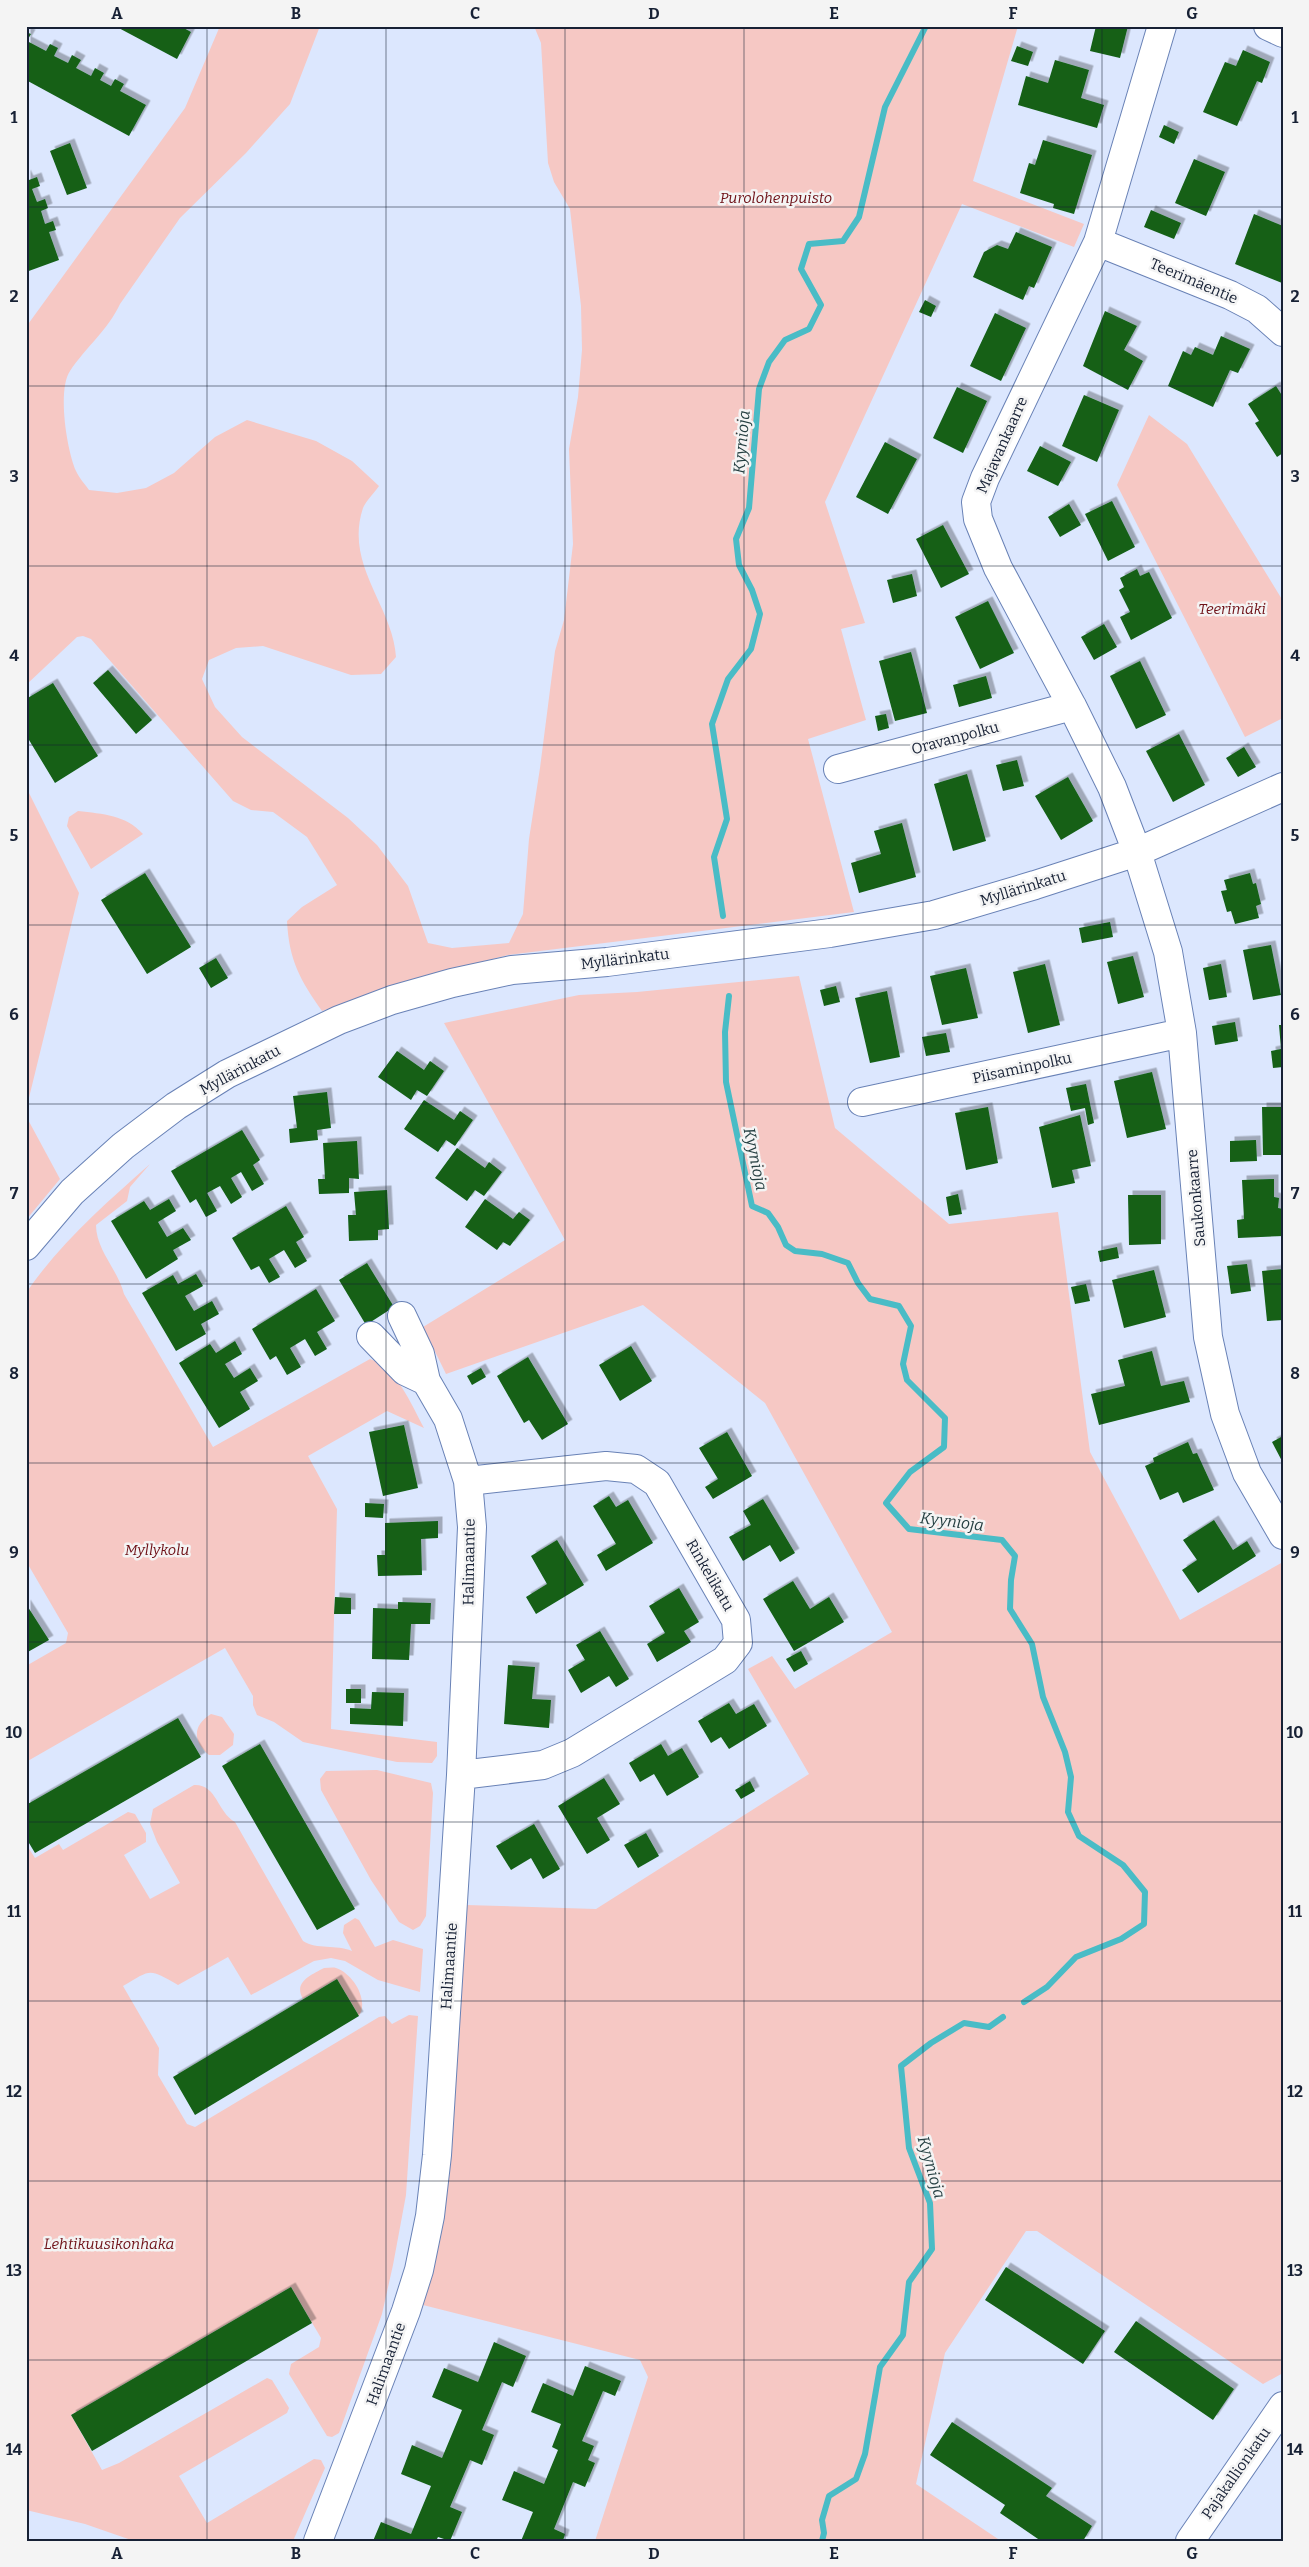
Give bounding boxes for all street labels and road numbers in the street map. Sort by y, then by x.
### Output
street label: Teerimäentie [1147,254,1241,308]
street label: Majavankaarre [973,394,1031,496]
street label: Oravanpolku [909,718,1001,758]
street label: Myllärinkatu [978,866,1068,910]
street label: Myllärinkatu [580,945,670,973]
street label: Myllärinkatu [197,1041,283,1099]
street label: Piisaminpolku [971,1049,1073,1087]
street label: Saukonkaarre [1183,1149,1209,1247]
street label: Halimaantie [459,1518,479,1606]
street label: Rinkelikatu [682,1536,738,1614]
street label: Halimaantie [437,1922,461,2010]
street label: Halimaantie [363,2320,409,2408]
street label: Pajakallionkatu [1198,2424,1274,2522]

